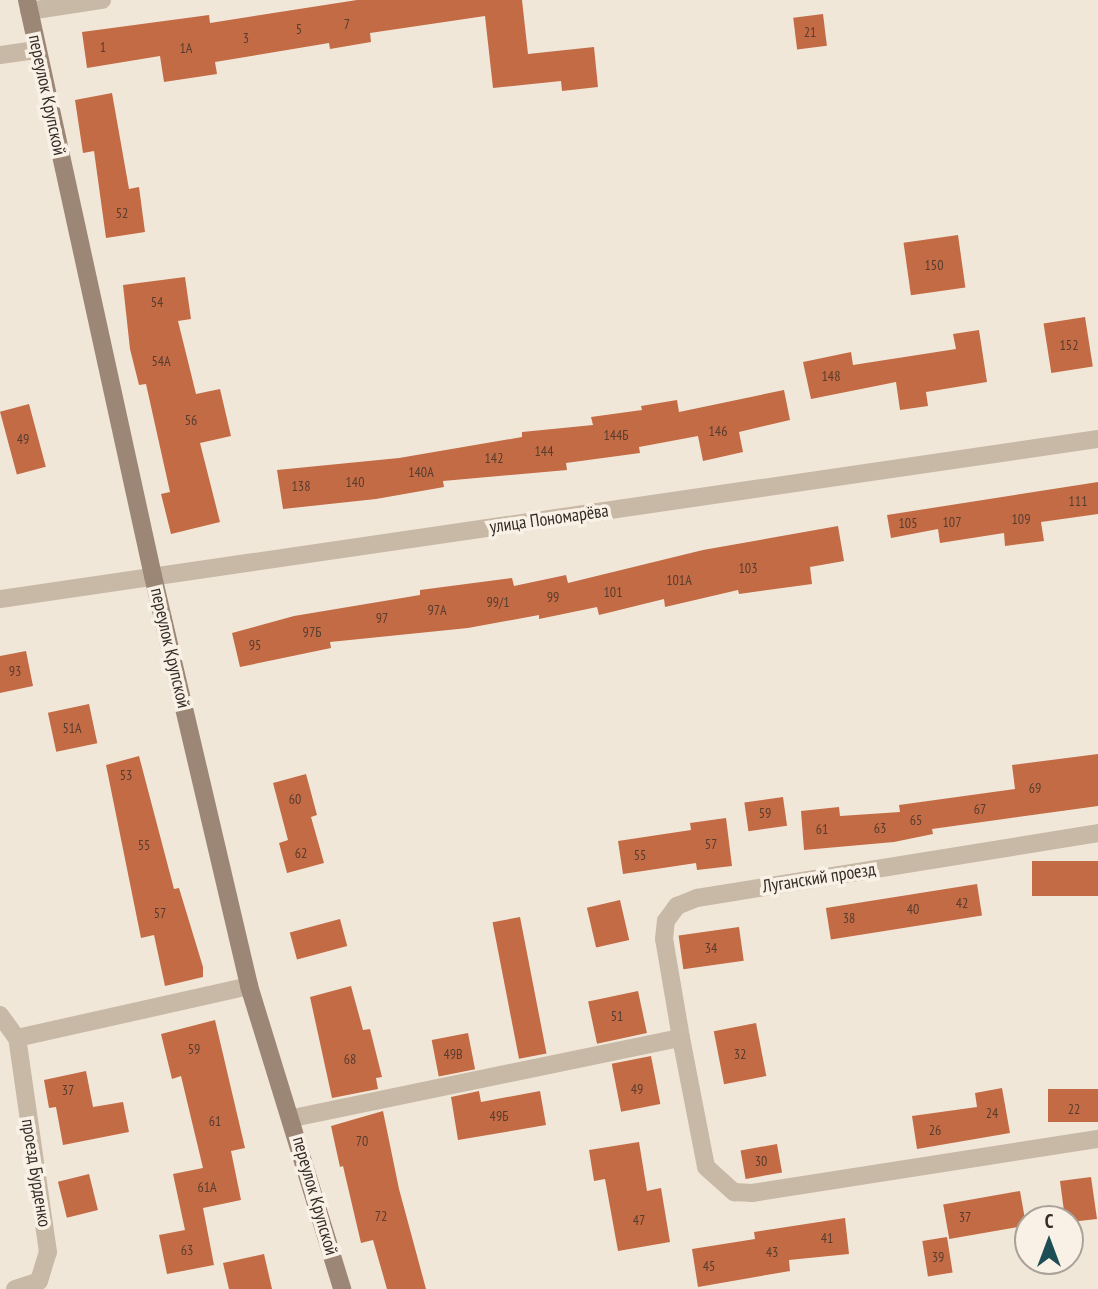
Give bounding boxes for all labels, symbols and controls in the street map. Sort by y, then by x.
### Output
house number: 7 [344,16,350,32]
house number: 5 [296,21,302,37]
house number: 21 [804,24,816,40]
house number: 3 [243,30,249,46]
street label: переулок Крупской [24,33,70,157]
house number: 1 [100,39,106,55]
house number: 1А [180,40,192,56]
house number: 52 [116,205,128,221]
house number: 150 [925,257,943,273]
house number: 54 [151,294,163,310]
house number: 152 [1060,337,1078,353]
house number: 54А [151,353,171,369]
house number: 148 [822,368,840,384]
house number: 56 [185,412,197,428]
house number: 146 [709,423,727,439]
house number: 144Б [603,427,629,443]
house number: 49 [17,431,29,447]
house number: 144 [535,443,553,459]
house number: 142 [485,450,503,466]
house number: 140А [408,464,434,480]
house number: 140 [346,474,364,490]
house number: 138 [292,478,310,494]
house number: 111 [1069,493,1087,509]
street label: улица Пономарёва [488,500,610,538]
house number: 109 [1012,511,1030,527]
house number: 107 [943,514,961,530]
house number: 105 [899,515,917,531]
house number: 103 [739,560,757,576]
house number: 101А [666,572,692,588]
house number: 101 [604,584,622,600]
street label: переулок Крупской [146,586,194,710]
house number: 99 [547,589,559,605]
house number: 99/1 [486,594,510,610]
house number: 97А [427,602,447,618]
house number: 97 [376,610,388,626]
house number: 97Б [303,624,321,640]
house number: 95 [249,637,261,653]
house number: 93 [9,663,21,679]
house number: 51А [62,720,82,736]
house number: 53 [120,767,132,783]
house number: 69 [1029,780,1041,796]
house number: 60 [289,791,301,807]
house number: 67 [974,801,986,817]
house number: 59 [759,805,771,821]
house number: 65 [910,812,922,828]
house number: 63 [874,820,886,836]
house number: 61 [816,821,828,837]
house number: 57 [705,836,717,852]
house number: 55 [138,837,150,853]
house number: 62 [295,845,307,861]
house number: 55 [634,847,646,863]
street label: Луганский проезд [761,858,877,898]
house number: 42 [956,895,968,911]
house number: 40 [907,901,919,917]
house number: 57 [154,905,166,921]
house number: 38 [843,910,855,926]
house number: 34 [705,940,717,956]
house number: 51 [611,1008,623,1024]
house number: 59 [188,1041,200,1057]
house number: 49В [443,1046,463,1062]
house number: 32 [734,1046,746,1062]
house number: 68 [344,1051,356,1067]
house number: 49 [631,1081,643,1097]
house number: 37 [62,1082,74,1098]
house number: 22 [1068,1101,1080,1117]
house number: 24 [986,1105,998,1121]
house number: 49Б [490,1108,508,1124]
house number: 61 [209,1113,221,1129]
street label: проезд Бурденко [17,1117,55,1229]
house number: 26 [929,1122,941,1138]
house number: 70 [356,1133,368,1149]
street label: переулок Крупской [288,1134,342,1258]
house number: 30 [755,1153,767,1169]
house number: 61А [197,1179,217,1195]
north arrow [1014,1205,1084,1275]
house number: 72 [375,1208,387,1224]
house number: 37 [959,1209,971,1225]
text: С [1045,1209,1053,1233]
house number: 47 [633,1212,645,1228]
house number: 41 [821,1230,833,1246]
house number: 63 [181,1242,193,1258]
house number: 43 [766,1244,778,1260]
house number: 39 [932,1249,944,1265]
house number: 45 [703,1258,715,1274]

